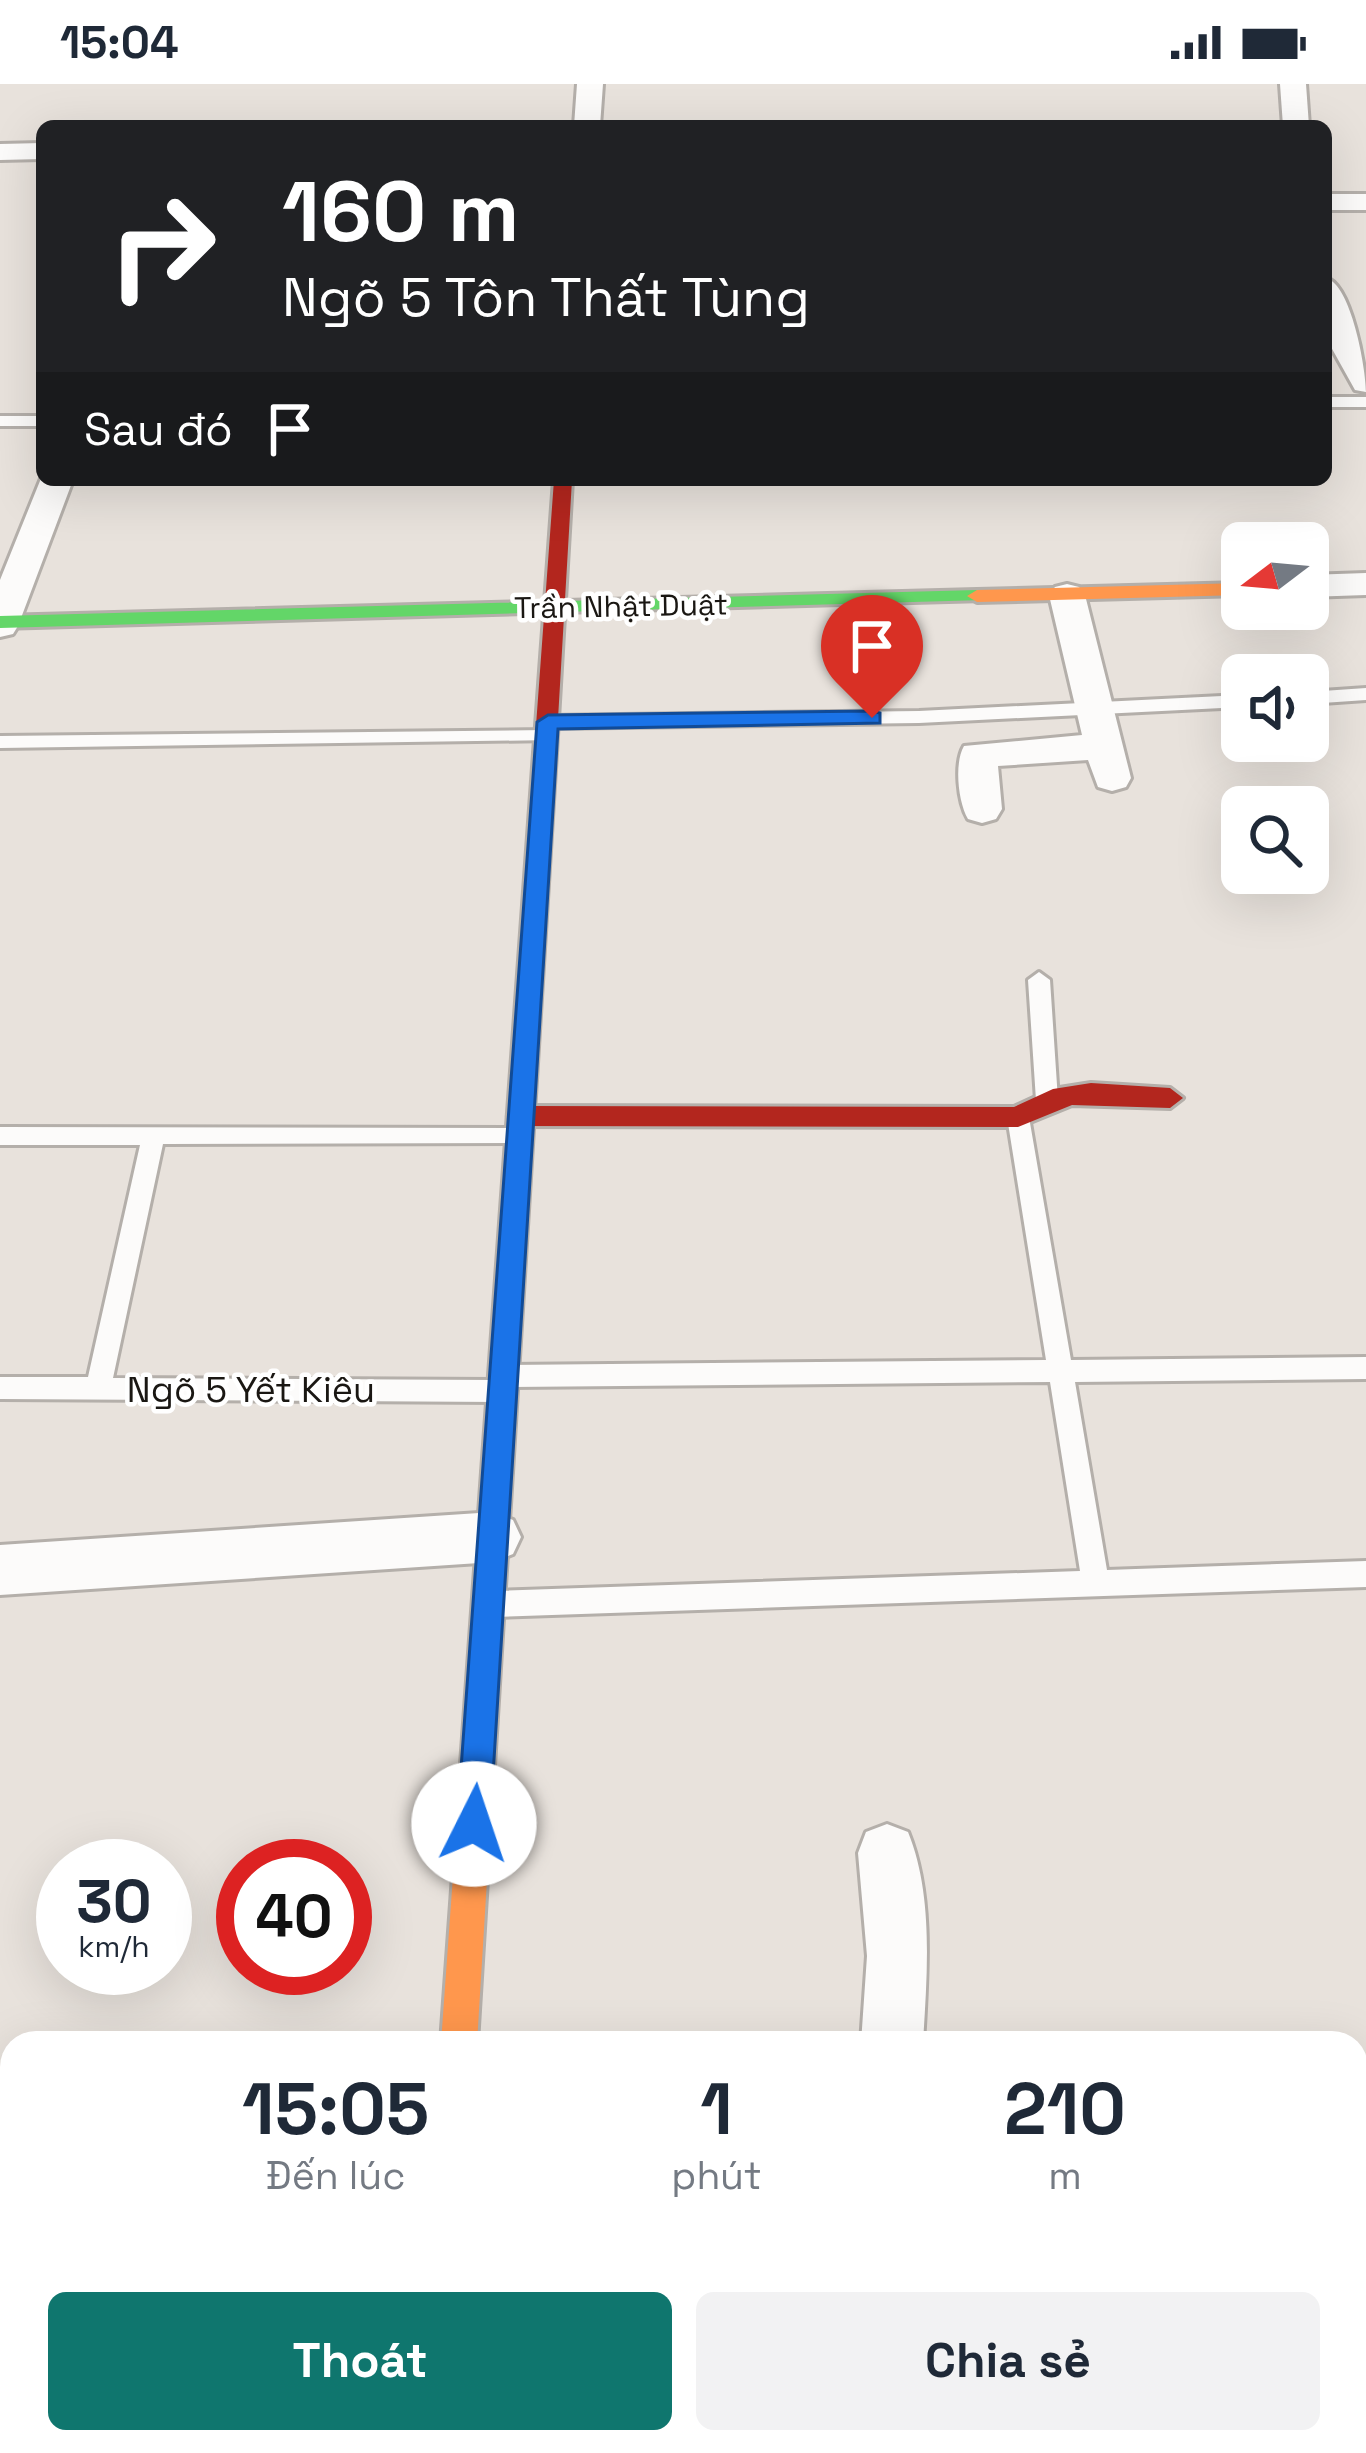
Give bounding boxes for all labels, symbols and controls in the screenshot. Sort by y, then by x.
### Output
text: 15:04 [60,14,179,71]
text: 160 m [282,158,519,266]
icon: right [84,168,240,324]
text: Ngõ 5 Tôn Thất Tùng [282,263,810,332]
icon: arrive [257,396,323,462]
text: Sau đó [84,401,233,458]
north arrow [1221,522,1329,630]
map controls [1221,522,1329,894]
street label: Trần Nhật Duật [514,585,728,627]
pin [821,595,923,718]
icon: arrive [839,613,905,679]
button: sound [1221,654,1329,762]
button: search [1221,786,1329,894]
street label: Ngõ 5 Yết Kiêu [127,1367,375,1413]
position arrow [411,1761,537,1887]
speed limit sign: 40 [216,1839,372,1995]
text: 30 [76,1863,152,1940]
text: km/h [78,1927,150,1966]
text: 15:05 [242,2063,429,2155]
text: 1 [700,2063,733,2155]
text: 210 [1004,2063,1126,2155]
text: Đến lúc [266,2151,405,2200]
text: phút [671,2151,762,2200]
text: m [1048,2151,1082,2200]
button: Thoát [48,2292,672,2430]
button: Chia sẻ [696,2292,1320,2430]

